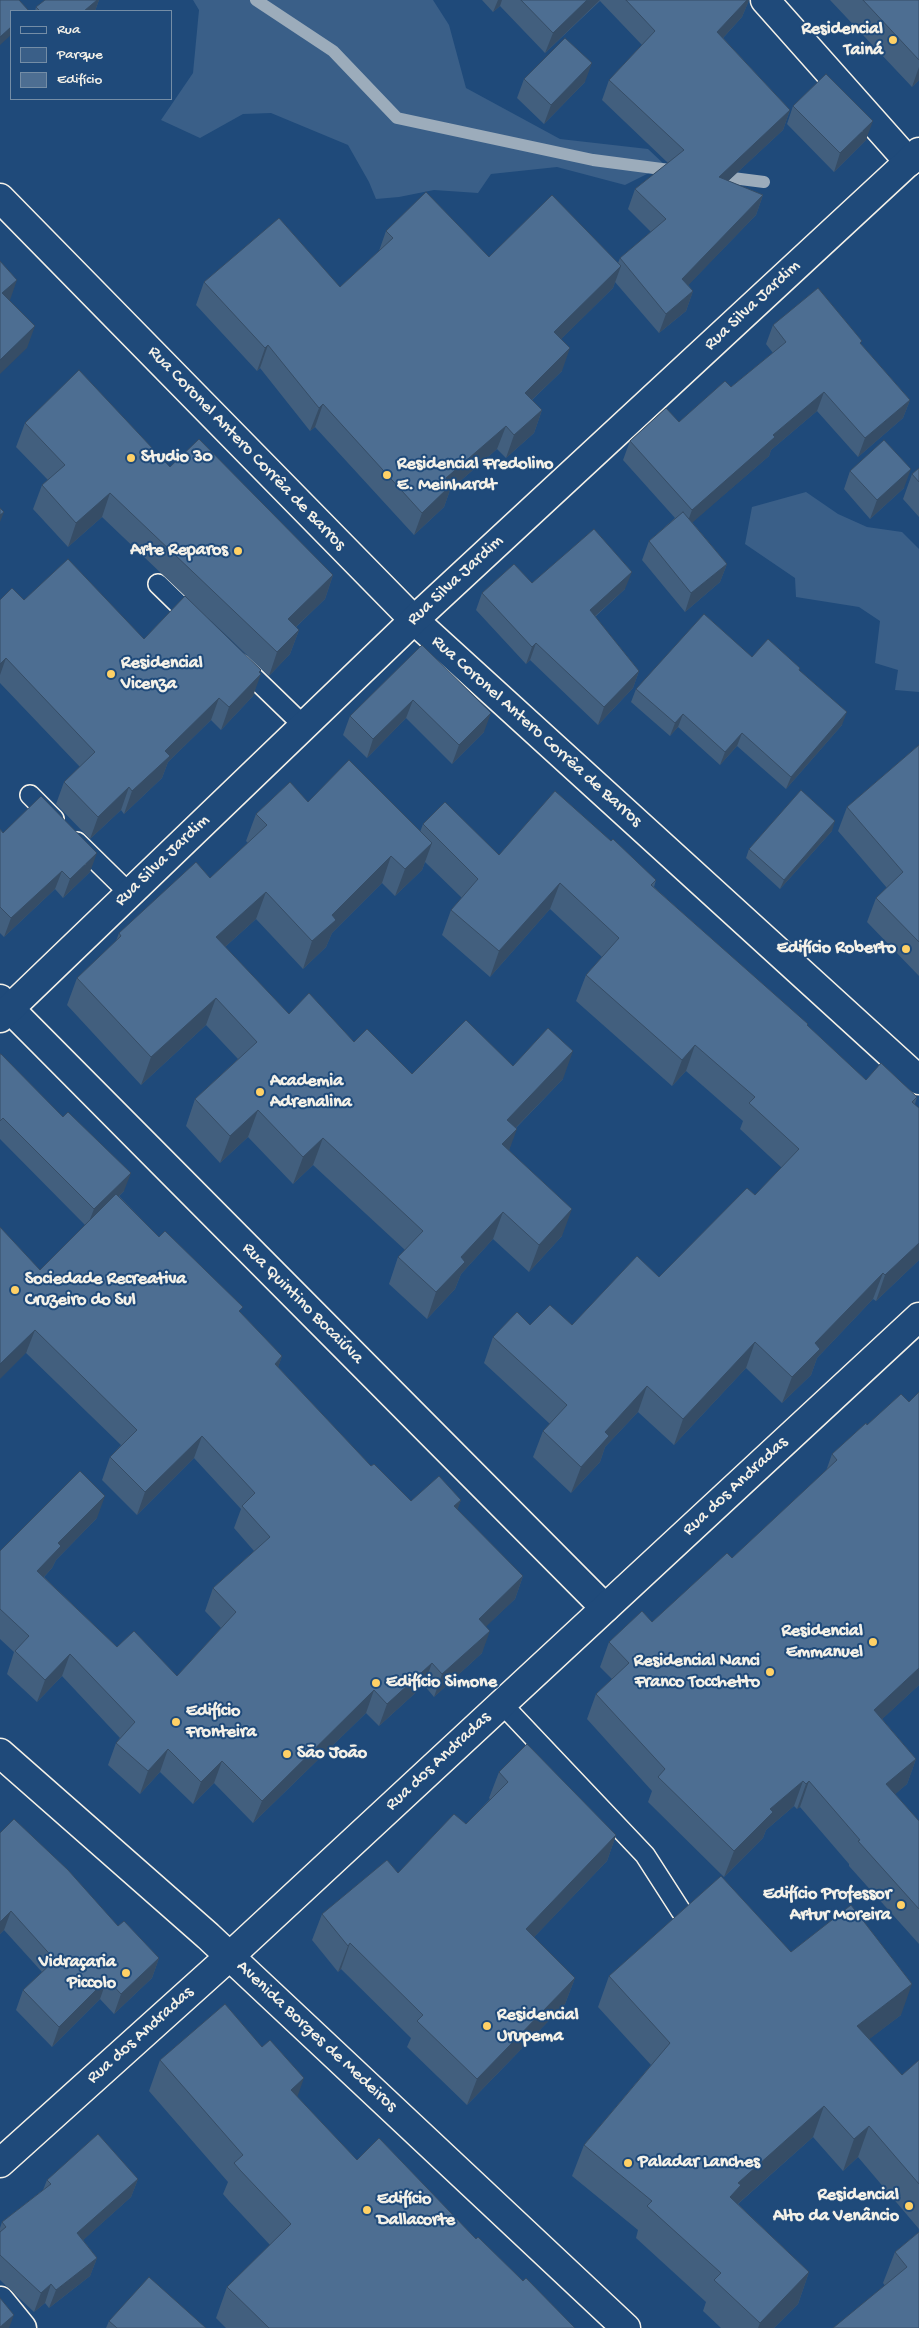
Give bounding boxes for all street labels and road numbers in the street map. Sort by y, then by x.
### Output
street label: Rua Silva Jardim [700,256,806,356]
street label: Rua Coronel Antero Corrêa de Barros [142,342,350,556]
street label: Rua Silva Jardim [403,531,509,631]
street label: Rua Coronel Antero Corrêa de Barros [426,632,646,832]
street label: Rua Silva Jardim [111,810,215,912]
street label: Rua Quintino Bocaiúva [237,1239,367,1369]
street label: Rua dos Andradas [679,1433,793,1541]
street label: Rua dos Andradas [382,1708,496,1816]
street label: Avenida Borges de Medeiros [231,1957,401,2117]
street label: Rua dos Andradas [83,1982,199,2090]

